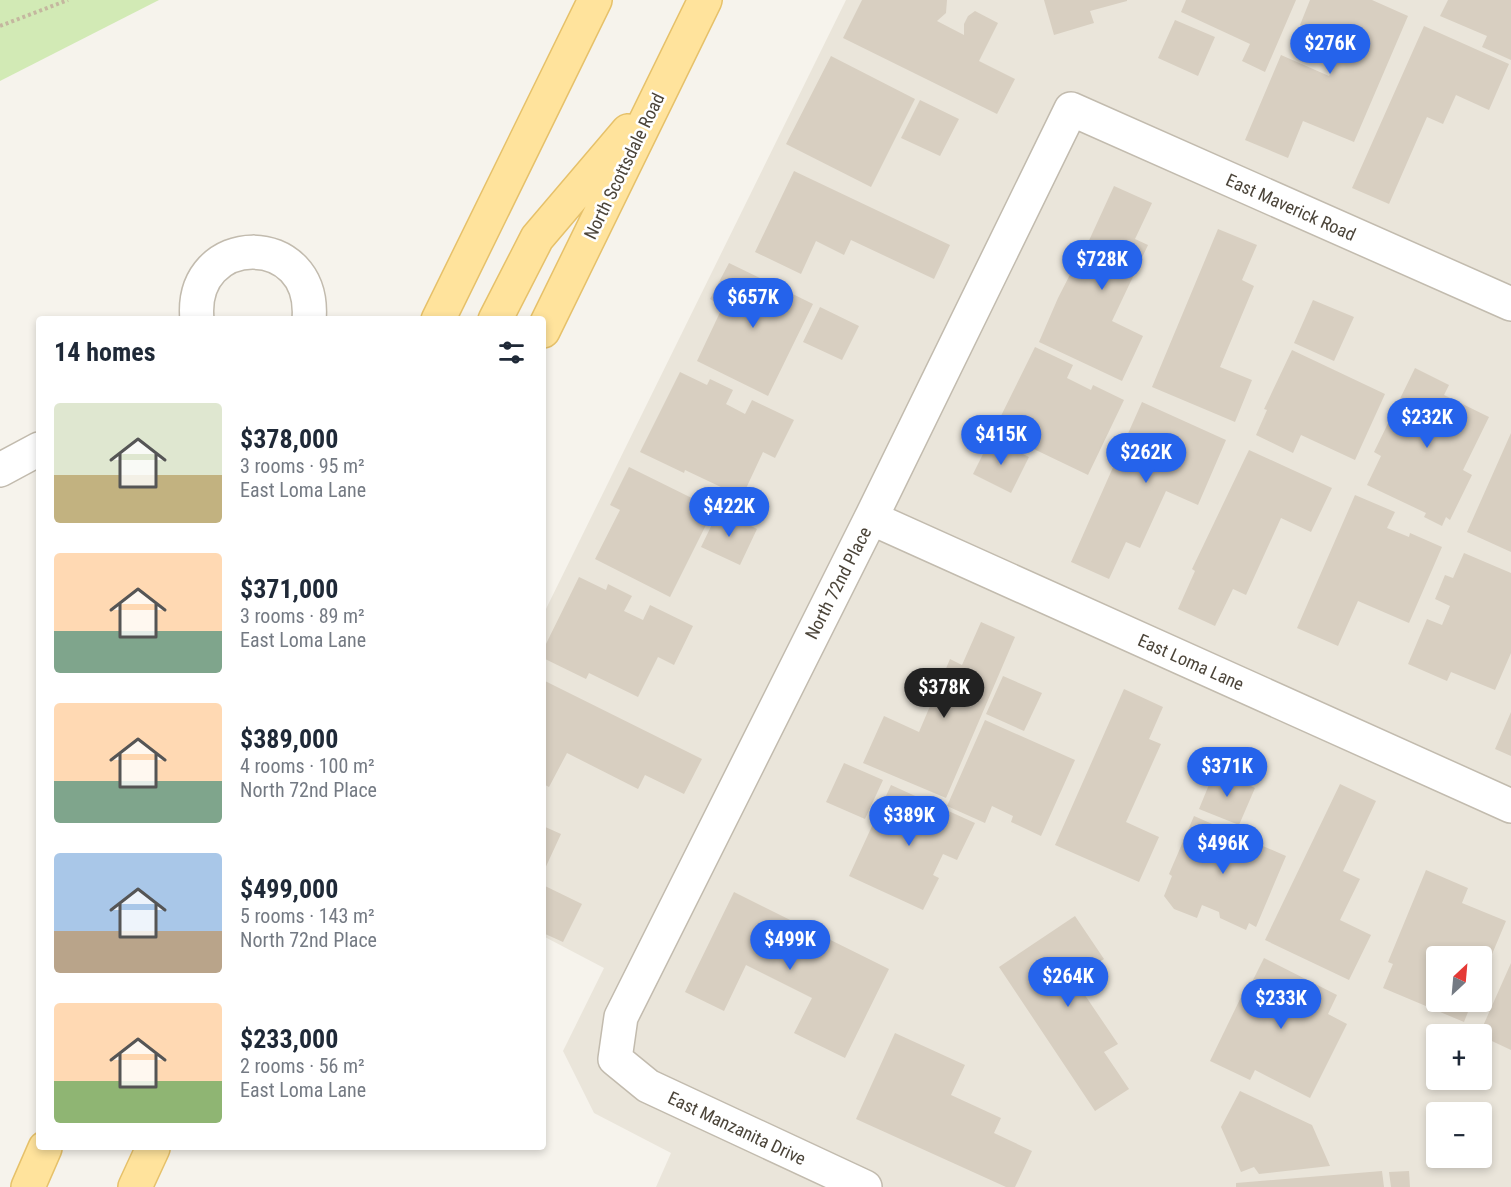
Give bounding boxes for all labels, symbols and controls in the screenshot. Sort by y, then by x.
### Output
pin: $276K [1288,24,1372,75]
text: $276K [1304,31,1356,55]
street label: North Scottsdale Road [579,89,669,243]
street label: East Maverick Road [1223,169,1359,245]
pin: $728K [1060,240,1144,291]
text: $728K [1076,247,1128,271]
pin: $657K [711,278,795,329]
text: $657K [727,285,779,309]
icon: filters [495,336,528,369]
text: 14 homes [54,337,156,367]
pin: $232K [1385,398,1469,449]
text: $232K [1401,405,1453,429]
pin: $415K [959,415,1043,466]
text: $415K [975,422,1027,446]
text: $378,000 [240,424,338,454]
icon: home [102,427,174,499]
pin: $262K [1104,433,1188,484]
text: $262K [1120,440,1172,464]
text: 3 rooms · 95 m² [240,454,365,478]
text: East Loma Lane [240,478,366,502]
pin: $422K [687,487,771,538]
text: $422K [703,494,755,518]
street label: North 72nd Place [801,523,875,643]
text: $371,000 [240,574,338,604]
icon: home [102,577,174,649]
text: 3 rooms · 89 m² [240,604,365,628]
text: East Loma Lane [240,628,366,652]
street label: East Loma Lane [1135,629,1247,695]
pin: $378K [902,668,986,719]
text: $378K [918,675,970,699]
text: $389,000 [240,724,338,754]
icon: home [102,727,174,799]
pin: $371K [1185,747,1269,798]
text: 4 rooms · 100 m² [240,754,375,778]
text: $371K [1201,754,1253,778]
text: North 72nd Place [240,778,377,802]
pin: $389K [867,796,951,847]
text: $389K [883,803,935,827]
pin: $496K [1181,824,1265,875]
text: $496K [1197,831,1249,855]
text: $499,000 [240,874,338,904]
icon: home [102,877,174,949]
text: 5 rooms · 143 m² [240,904,375,928]
pin: $499K [748,920,832,971]
text: $499K [764,927,816,951]
text: North 72nd Place [240,928,377,952]
north arrow [1426,946,1492,1012]
map controls [1426,946,1492,1168]
pin: $264K [1026,957,1110,1008]
text: $264K [1042,964,1094,988]
pin: $233K [1239,979,1323,1030]
text: $233K [1255,986,1307,1010]
text: $233,000 [240,1024,338,1054]
button: + [1426,1024,1492,1090]
icon: home [102,1027,174,1099]
text: 2 rooms · 56 m² [240,1054,365,1078]
text: East Loma Lane [240,1078,366,1102]
street label: East Manzanita Drive [665,1087,809,1169]
button: − [1426,1102,1492,1168]

